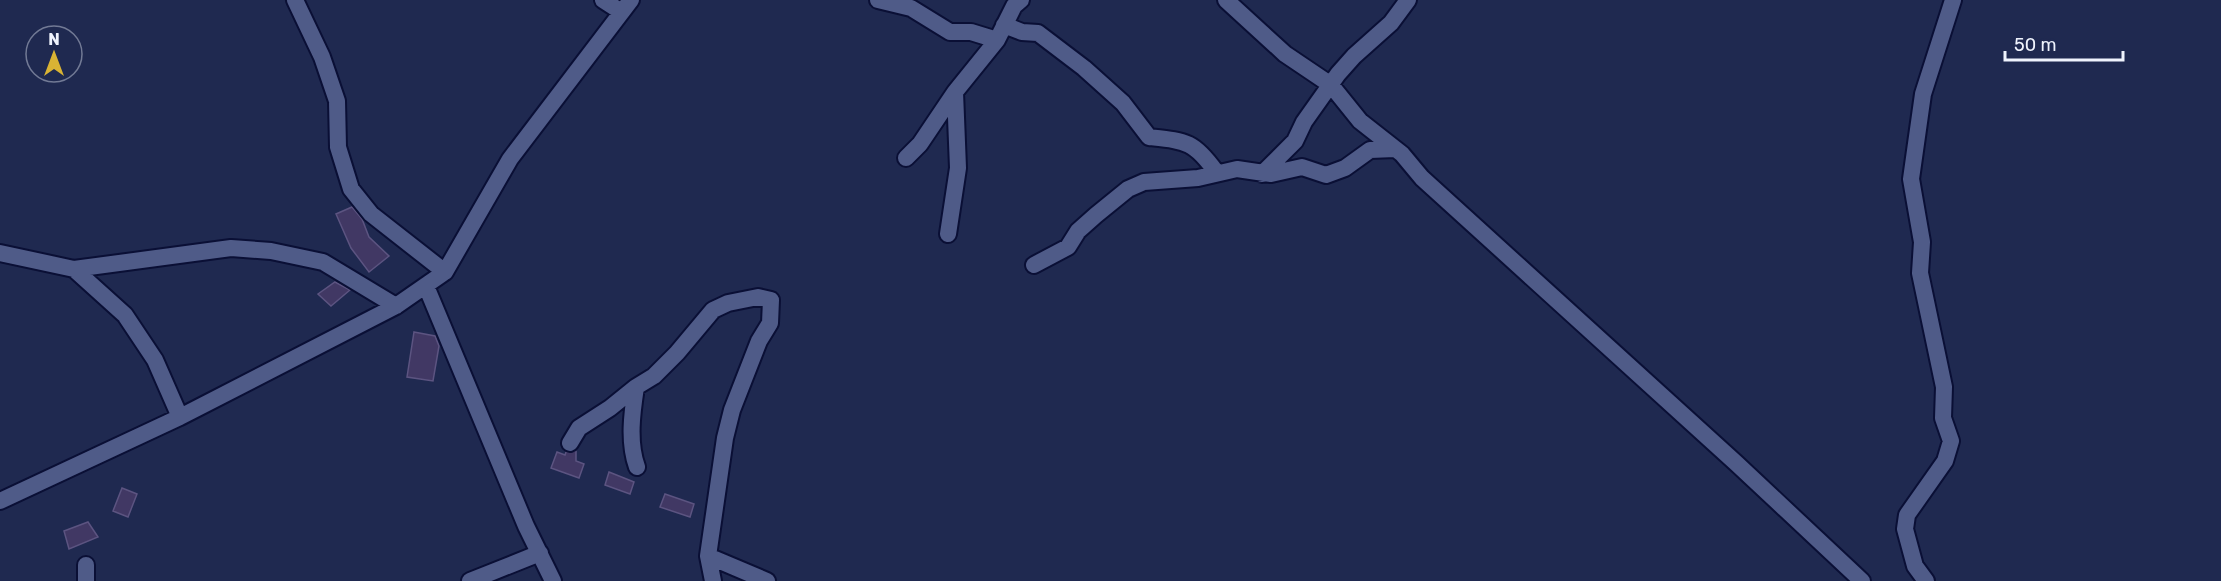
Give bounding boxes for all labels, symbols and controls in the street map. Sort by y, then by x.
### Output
north arrow [24,24,84,84]
scale bar [2005,24,2124,62]
text: N [48,30,60,49]
text: 50 m [2014,34,2057,56]

